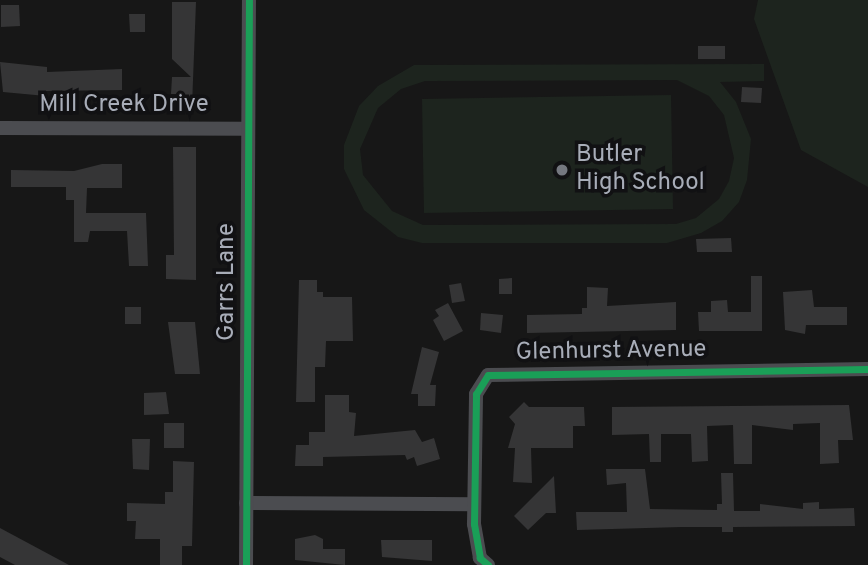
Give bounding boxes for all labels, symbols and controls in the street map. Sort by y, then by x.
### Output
street label: Mill Creek Drive [39,92,209,120]
place label: Butler High School [576,142,705,198]
marker: Butler High School [554,162,570,178]
street label: Garrs Lane [214,223,242,341]
street label: Glenhurst Avenue [515,336,707,368]

